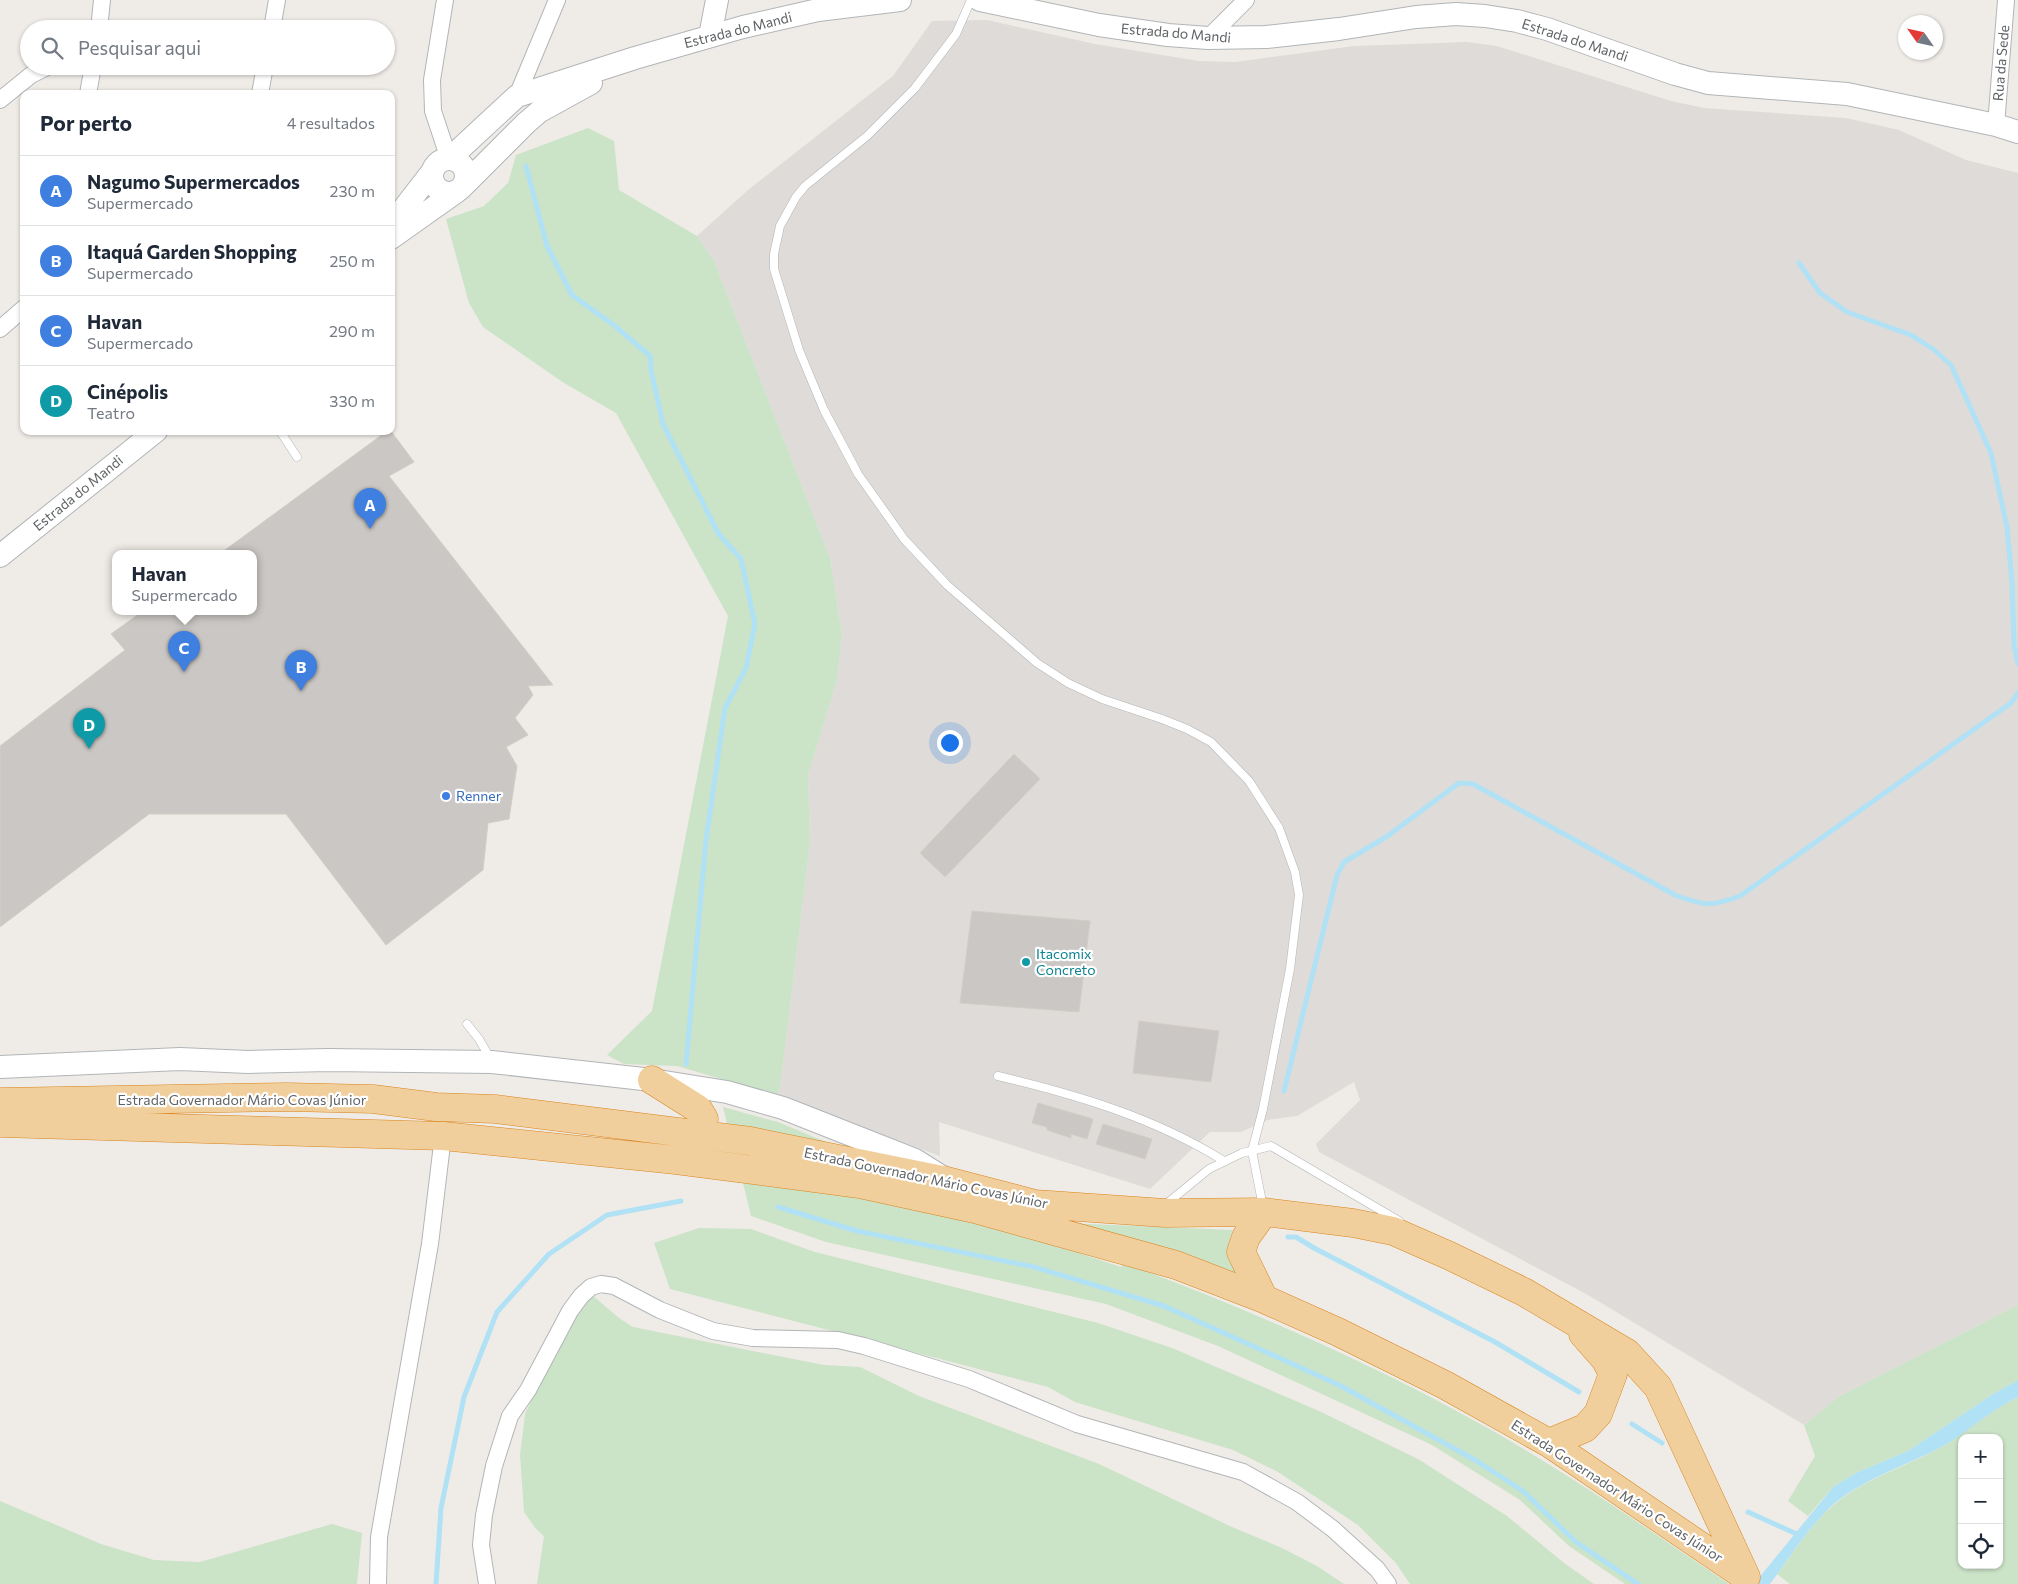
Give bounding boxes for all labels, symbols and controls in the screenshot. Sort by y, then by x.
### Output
street label: Estrada do Mandi [682,8,794,51]
street label: Estrada do Mandi [1520,14,1630,65]
north arrow [1898,15,1943,60]
street label: Estrada do Mandi [1120,19,1232,46]
search box [20,20,395,75]
street label: Rua da Sede [1989,24,2012,102]
icon: search [38,34,66,62]
text: Pesquisar aqui [78,36,201,59]
text: Por perto [40,110,132,135]
text: 4 resultados [287,113,375,132]
text: Nagumo Supermercados [87,170,300,193]
text: A [50,181,62,200]
text: 230 m [330,181,375,200]
text: Supermercado [87,193,193,212]
text: Itaquá Garden Shopping [87,240,297,263]
text: B [51,251,61,270]
text: 250 m [329,251,375,270]
text: Supermercado [87,263,193,282]
text: Havan [87,310,142,333]
text: C [51,321,61,340]
text: 290 m [329,321,375,340]
text: Supermercado [87,333,193,352]
text: Cinépolis [87,380,168,403]
text: D [50,391,62,410]
text: 330 m [329,391,375,410]
text: Teatro [87,403,135,422]
street label: Estrada do Mandi [29,451,126,534]
pin: A [354,488,386,529]
popup [112,550,257,615]
text: Havan [131,562,187,585]
text: Supermercado [131,585,238,604]
pin: C [168,631,200,672]
pin: B [285,650,317,691]
pin: D [73,708,105,749]
your location [937,730,963,756]
place label: Renner [456,787,502,804]
marker: Renner [440,790,452,802]
place label: Itacomix Concreto [1036,945,1096,978]
marker: Itacomix Concreto [1020,956,1032,968]
street label: Estrada Governador Mário Covas Júnior [118,1091,367,1108]
street label: Estrada Governador Mário Covas Júnior [803,1143,1050,1212]
street label: Estrada Governador Mário Covas Júnior [1508,1416,1727,1566]
map controls [1958,1434,2003,1569]
button: + [1958,1434,2003,1479]
button: − [1958,1479,2003,1524]
button: locate [1958,1524,2003,1569]

